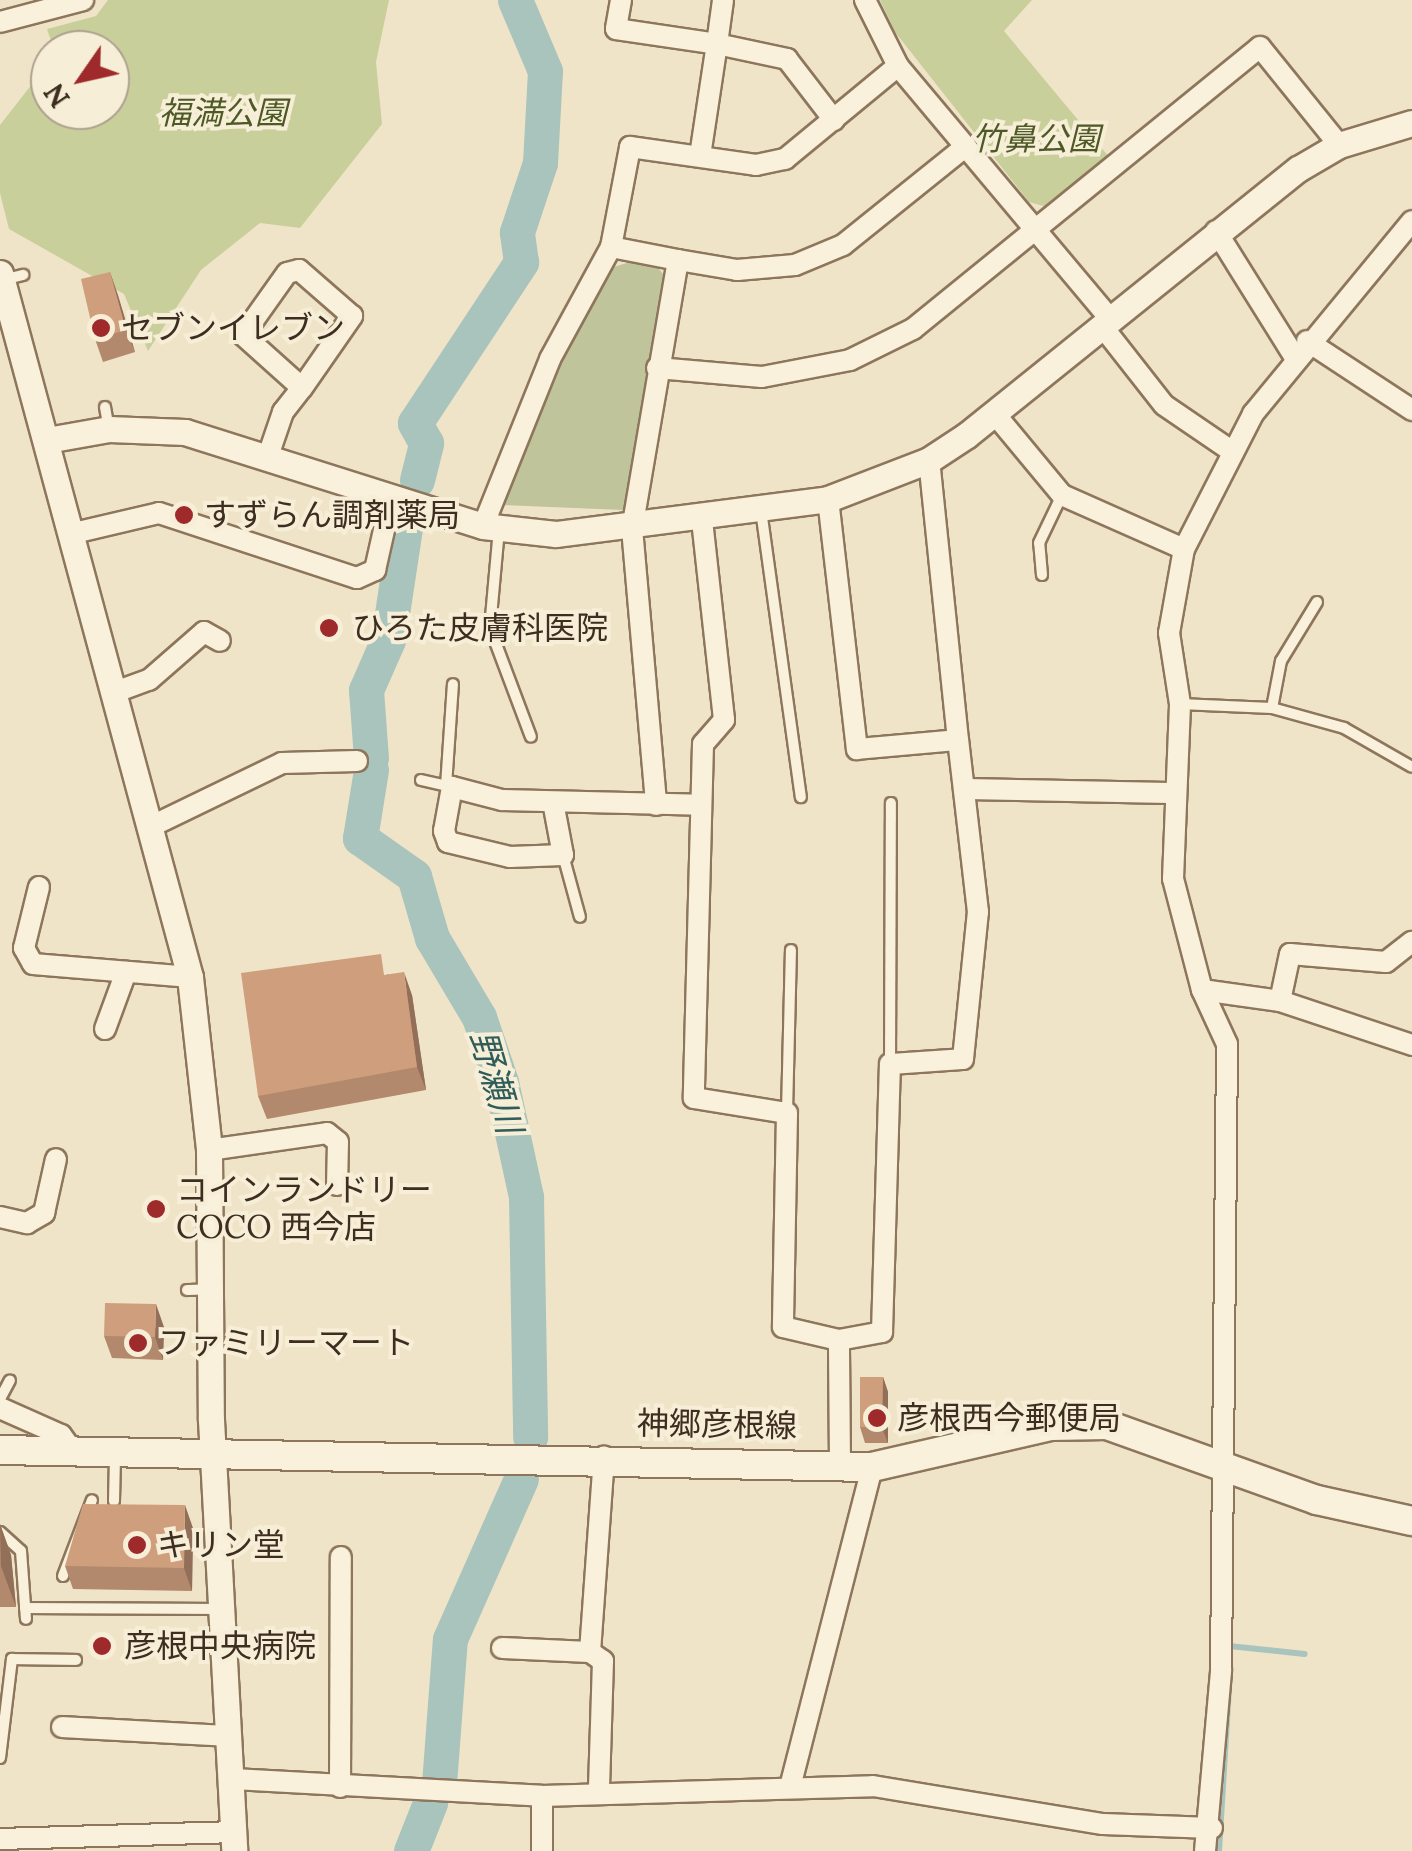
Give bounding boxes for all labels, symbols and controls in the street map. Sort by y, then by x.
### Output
north arrow [30,30,130,130]
text: N [36,77,78,115]
park label: 福満公園 [159,94,287,132]
park label: 竹鼻公園 [972,120,1100,158]
place label: セブンイレブン [121,309,345,347]
marker: セブンイレブン [90,317,112,339]
place label: すずらん調剤薬局 [204,496,460,534]
marker: すずらん調剤薬局 [173,504,195,526]
place label: ひろた皮膚科医院 [352,609,608,647]
marker: ひろた皮膚科医院 [316,615,342,641]
water label: 野瀬川 [461,1026,531,1138]
place label: コインランドリー COCO 西今店 [176,1172,432,1247]
marker: コインランドリー COCO 西今店 [145,1198,167,1220]
place label: ファミリーマート [158,1324,414,1362]
marker: ファミリーマート [127,1332,149,1354]
place label: 彦根西今郵便局 [897,1399,1121,1437]
street label: 神郷彦根線 [637,1404,797,1446]
marker: 彦根西今郵便局 [866,1407,888,1429]
place label: キリン堂 [157,1526,285,1564]
marker: キリン堂 [126,1534,148,1556]
place label: 彦根中央病院 [124,1627,316,1665]
marker: 彦根中央病院 [89,1633,115,1659]

